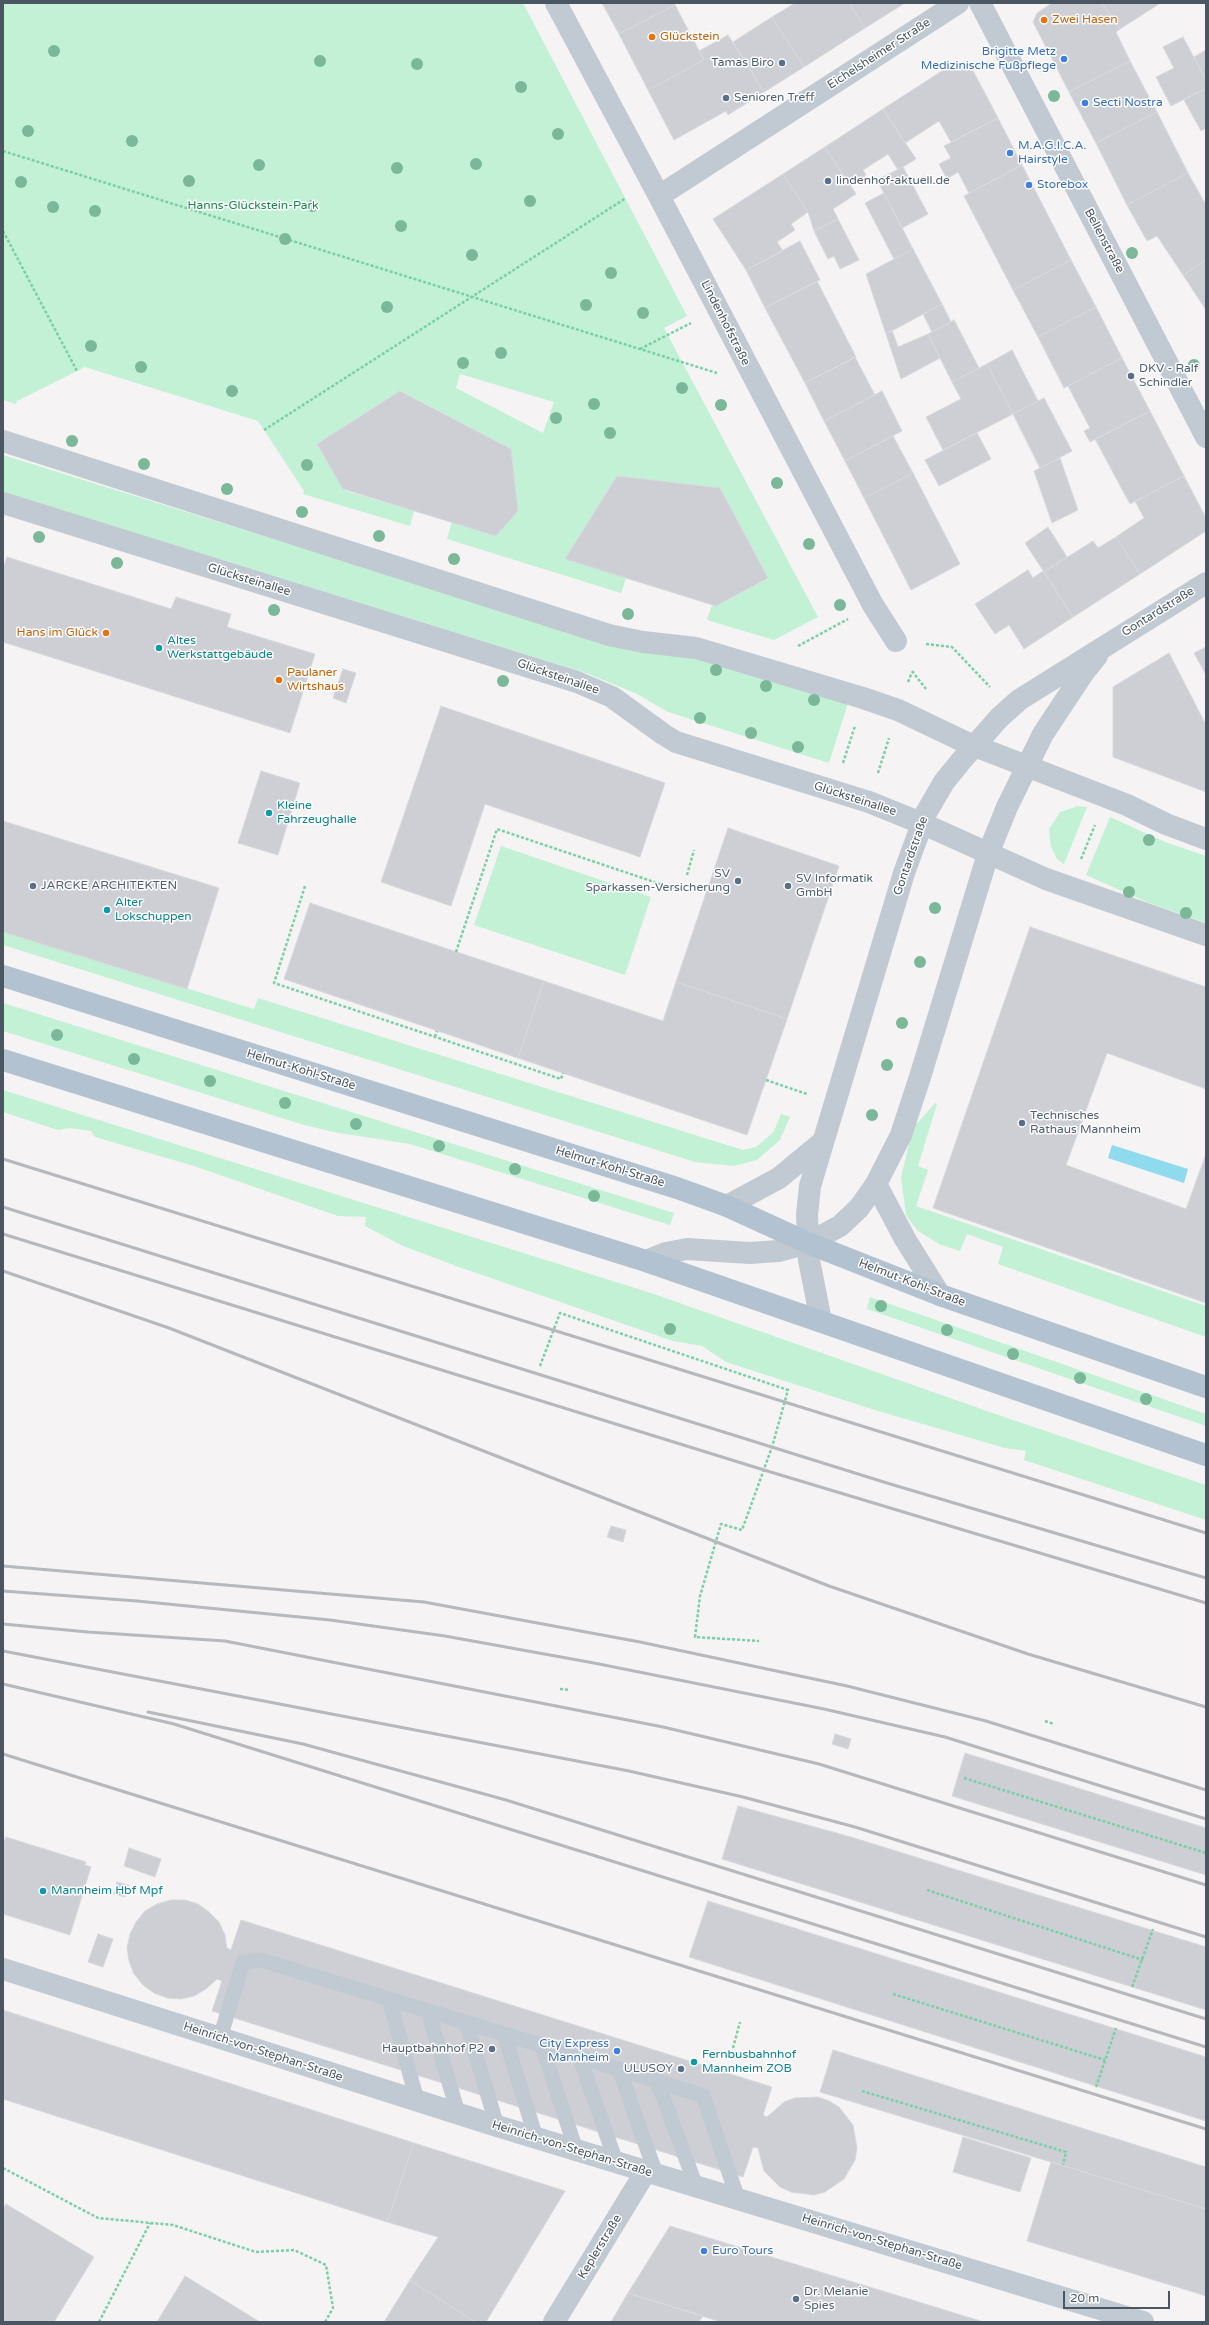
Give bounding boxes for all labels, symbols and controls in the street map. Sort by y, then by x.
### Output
place label: Zwei Hasen [1052,13,1118,27]
street label: Eichelsheimer Straße [825,15,933,93]
marker: Zwei Hasen [1039,15,1049,25]
place label: Glückstein [660,30,720,44]
marker: Glückstein [647,32,657,42]
place label: Brigitte Metz Medizinische Fußpflege [921,45,1056,73]
marker: Brigitte Metz Medizinische Fußpflege [1059,54,1069,64]
place label: Tamas Biro [711,56,774,70]
marker: Tamas Biro [777,58,787,68]
place label: Senioren Treff [734,91,814,105]
marker: Senioren Treff [721,93,731,103]
place label: Secti Nostra [1093,96,1163,110]
marker: Secti Nostra [1080,98,1090,108]
place label: M.A.G.I.C.A. Hairstyle [1018,139,1086,167]
marker: M.A.G.I.C.A. Hairstyle [1005,148,1015,158]
place label: lindenhof-aktuell.de [836,174,950,188]
marker: lindenhof-aktuell.de [823,176,833,186]
place label: Storebox [1037,178,1088,192]
marker: Storebox [1024,180,1034,190]
park label: Hanns-Glückstein-Park [187,199,319,213]
street label: Bellenstraße [1081,206,1127,276]
street label: Lindenhofstraße [697,278,753,368]
place label: DKV - Ralf Schindler [1139,362,1198,390]
marker: DKV - Ralf Schindler [1126,371,1136,381]
street label: Glücksteinallee [206,561,292,599]
street label: Gontardstraße [1119,584,1197,640]
place label: Hans im Glück [17,626,98,640]
marker: Hans im Glück [101,628,111,638]
place label: Altes Werkstattgebäude [167,634,273,662]
marker: Altes Werkstattgebäude [154,643,164,653]
street label: Glücksteinallee [515,656,601,698]
place label: Paulaner Wirtshaus [287,666,344,694]
marker: Paulaner Wirtshaus [274,675,284,685]
street label: Glücksteinallee [812,779,898,819]
place label: Kleine Fahrzeughalle [277,799,356,827]
marker: Kleine Fahrzeughalle [264,808,274,818]
street label: Gontardstraße [891,815,931,897]
place label: SV Sparkassen-Versicherung [585,867,730,895]
place label: SV Informatik GmbH [796,872,873,900]
marker: SV Sparkassen-Versicherung [733,876,743,886]
place label: JARCKE ARCHITEKTEN [41,879,177,893]
marker: JARCKE ARCHITEKTEN [28,881,38,891]
marker: SV Informatik GmbH [783,881,793,891]
place label: Alter Lokschuppen [115,896,192,924]
marker: Alter Lokschuppen [102,905,112,915]
street label: Helmut-Kohl-Straße [245,1047,357,1093]
place label: Technisches Rathaus Mannheim [1030,1109,1141,1137]
marker: Technisches Rathaus Mannheim [1017,1118,1027,1128]
street label: Helmut-Kohl-Straße [554,1144,666,1190]
street label: Helmut-Kohl-Straße [857,1256,967,1310]
place label: Mannheim Hbf Mpf [51,1884,163,1898]
marker: Mannheim Hbf Mpf [38,1886,48,1896]
street label: Heinrich-von-Stephan-Straße [181,2019,345,2085]
place label: City Express Mannheim [539,2037,609,2065]
place label: Hauptbahnhof P2 [382,2042,484,2056]
marker: Hauptbahnhof P2 [487,2044,497,2054]
marker: City Express Mannheim [612,2046,622,2056]
place label: Fernbusbahnhof Mannheim ZOB [702,2048,796,2076]
marker: Fernbusbahnhof Mannheim ZOB [689,2057,699,2067]
place label: ULUSOY [624,2062,673,2076]
marker: ULUSOY [676,2064,686,2074]
street label: Heinrich-von-Stephan-Straße [490,2118,654,2180]
street label: Heinrich-von-Stephan-Straße [800,2211,964,2273]
street label: Keplerstraße [575,2212,625,2282]
place label: Euro Tours [712,2244,773,2258]
marker: Euro Tours [699,2246,709,2256]
scale bar [1065,2283,1172,2309]
place label: Dr. Melanie Spies [804,2285,868,2313]
text: 20 m [1070,2291,1099,2305]
marker: Dr. Melanie Spies [791,2294,801,2304]

